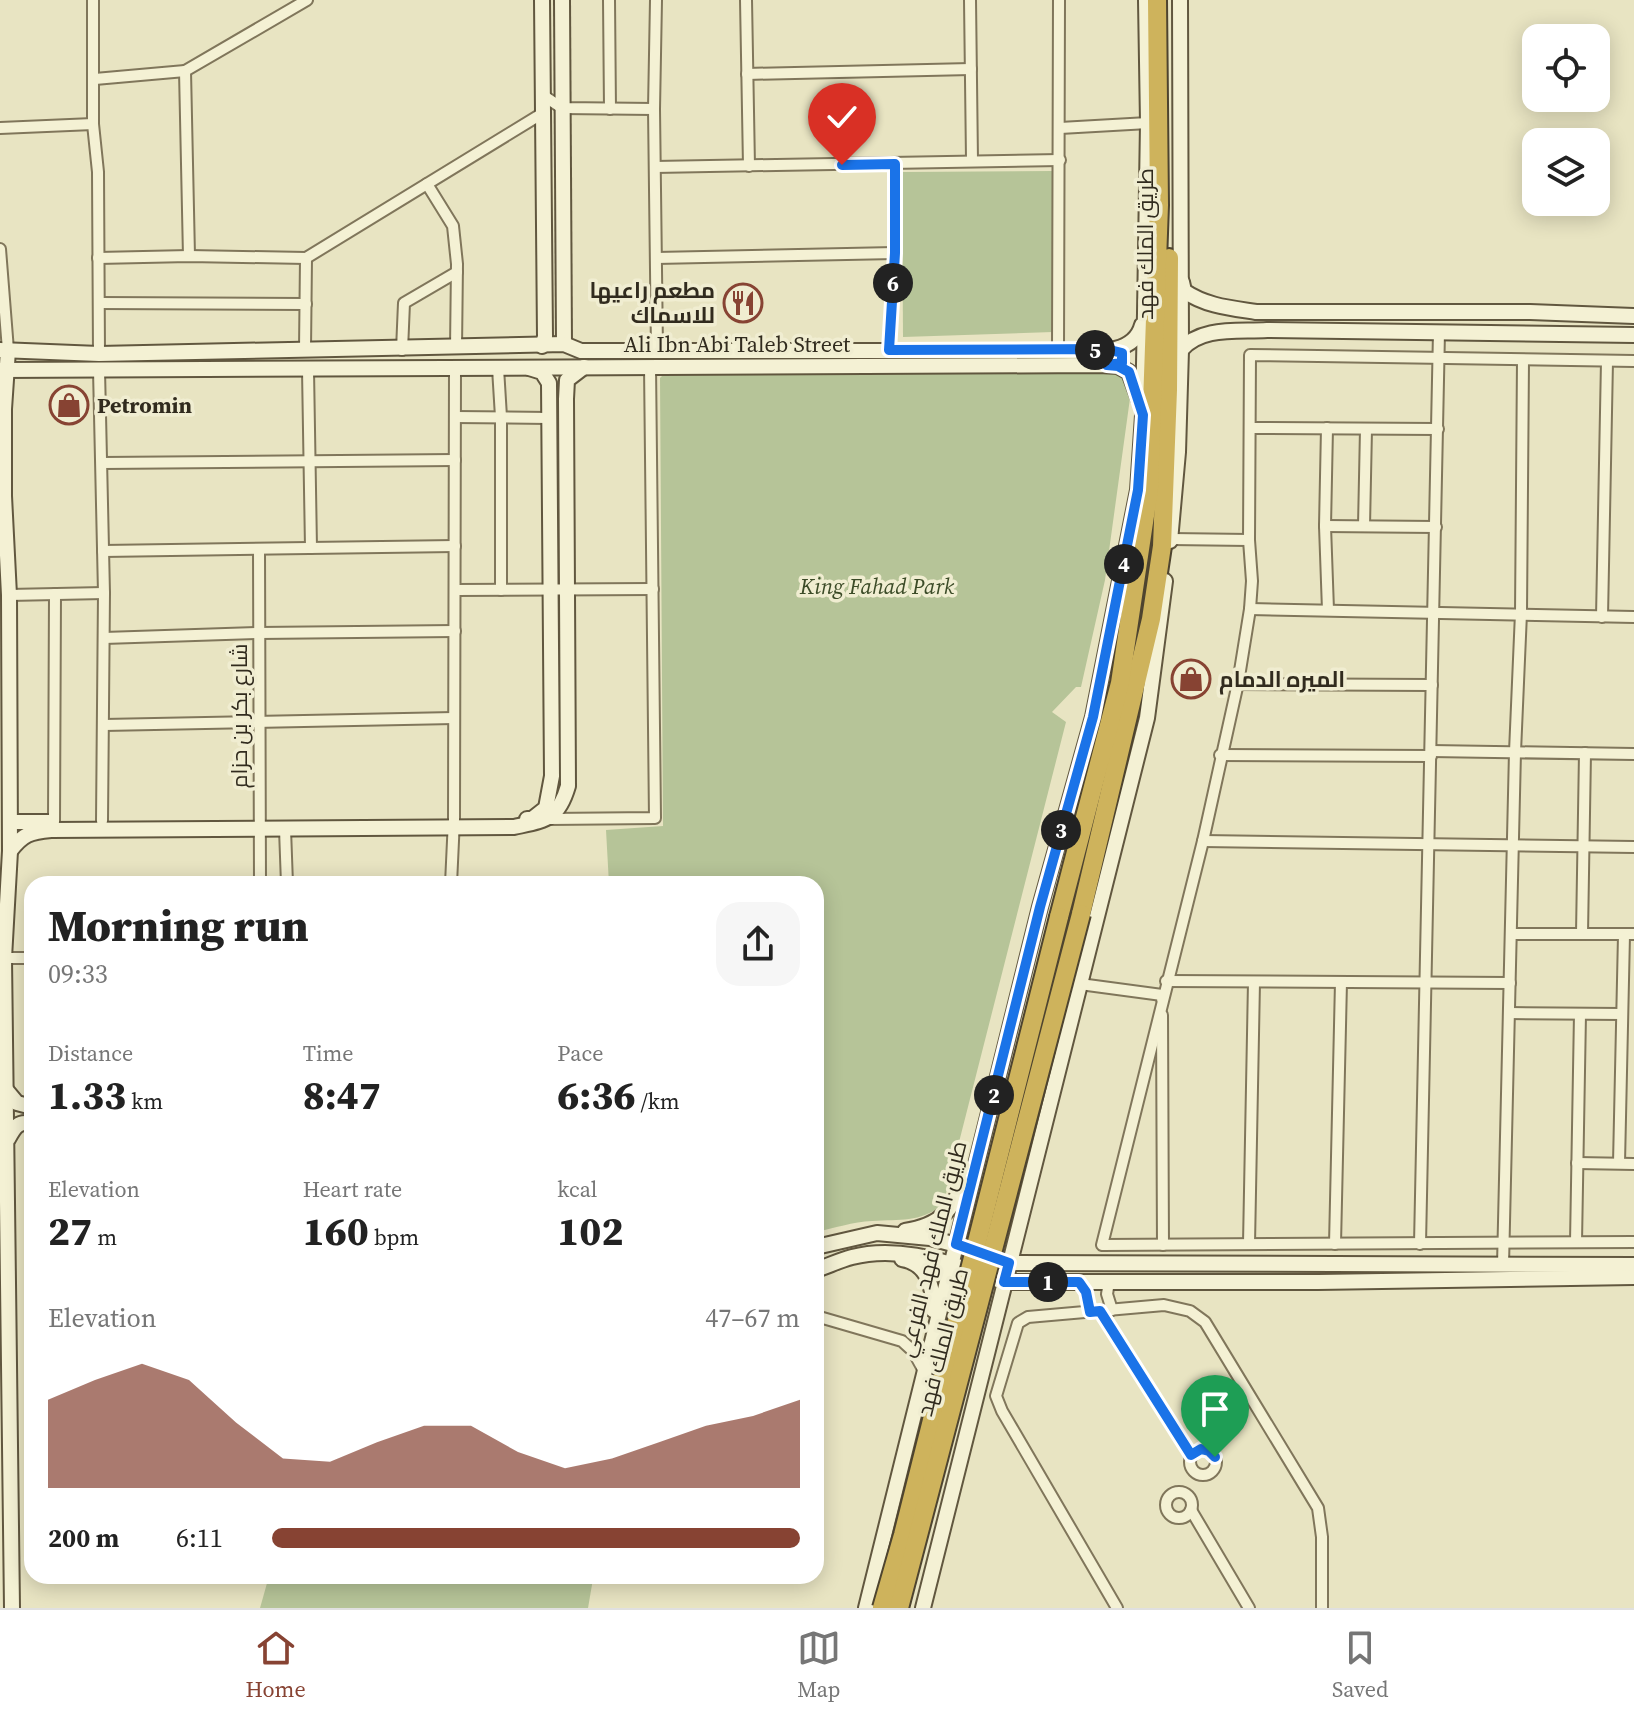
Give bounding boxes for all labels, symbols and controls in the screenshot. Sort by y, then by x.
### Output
map controls [1522,24,1610,216]
button: locate [1522,24,1610,112]
pin [808,83,876,165]
icon: check [820,95,864,139]
button: layers [1522,128,1610,216]
street label: طريق الملك فهد [1130,168,1160,320]
pin: 6 [873,263,913,303]
text: 6 [887,268,899,298]
place label: مطعم راعيها للاسماك [590,275,715,330]
restaurant icon: مطعم راعيها للاسماك [722,282,764,324]
street label: Ali Ibn Abi Taleb Street [624,329,851,359]
pin: 5 [1075,330,1115,370]
text: 5 [1089,335,1101,365]
shop icon: Petromin [48,384,90,426]
place label: Petromin [97,390,193,420]
pin: 4 [1104,544,1144,584]
text: 4 [1118,549,1130,579]
park label: King Fahad Park [799,571,955,601]
street label: شارع بكر بن حزام [224,644,255,788]
shop icon: الميره الدمام [1170,658,1212,700]
place label: الميره الدمام [1219,664,1345,695]
pin: 3 [1041,810,1081,850]
text: 3 [1055,815,1067,845]
text: Morning run [48,895,309,956]
button: share [716,902,800,986]
text: 09:33 [48,956,108,992]
text: Distance [48,1038,133,1068]
text: Time [303,1038,354,1068]
text: Pace [557,1038,603,1068]
text: 1.33 [48,1068,126,1122]
text: 8:47 [303,1068,381,1122]
text: 6:36 [557,1068,635,1122]
pin: 2 [974,1075,1014,1115]
text: 2 [988,1080,1000,1110]
text: km [126,1086,163,1116]
text: /km [635,1086,680,1116]
street label: طريق الملك فهد الفرعي [892,1138,972,1360]
text: Elevation [48,1174,140,1204]
text: Heart rate [303,1174,402,1204]
text: kcal [557,1174,597,1204]
text: 27 [48,1204,92,1258]
text: 160 [303,1204,369,1258]
text: 102 [557,1204,623,1258]
text: m [92,1222,117,1252]
text: bpm [369,1222,419,1252]
pin: 1 [1028,1262,1068,1302]
street label: طريق الملك فهد [911,1265,973,1419]
text: 1 [1042,1267,1054,1297]
text: Elevation [48,1300,157,1336]
text: 47–67 m [705,1300,800,1336]
pin [1181,1375,1249,1457]
icon: arrive [1193,1387,1237,1431]
text: 200 m [48,1520,119,1556]
text: 6:11 [176,1520,223,1556]
tab: Home [246,1626,306,1704]
tab: Map [797,1626,841,1704]
tab: Saved [1332,1626,1388,1704]

